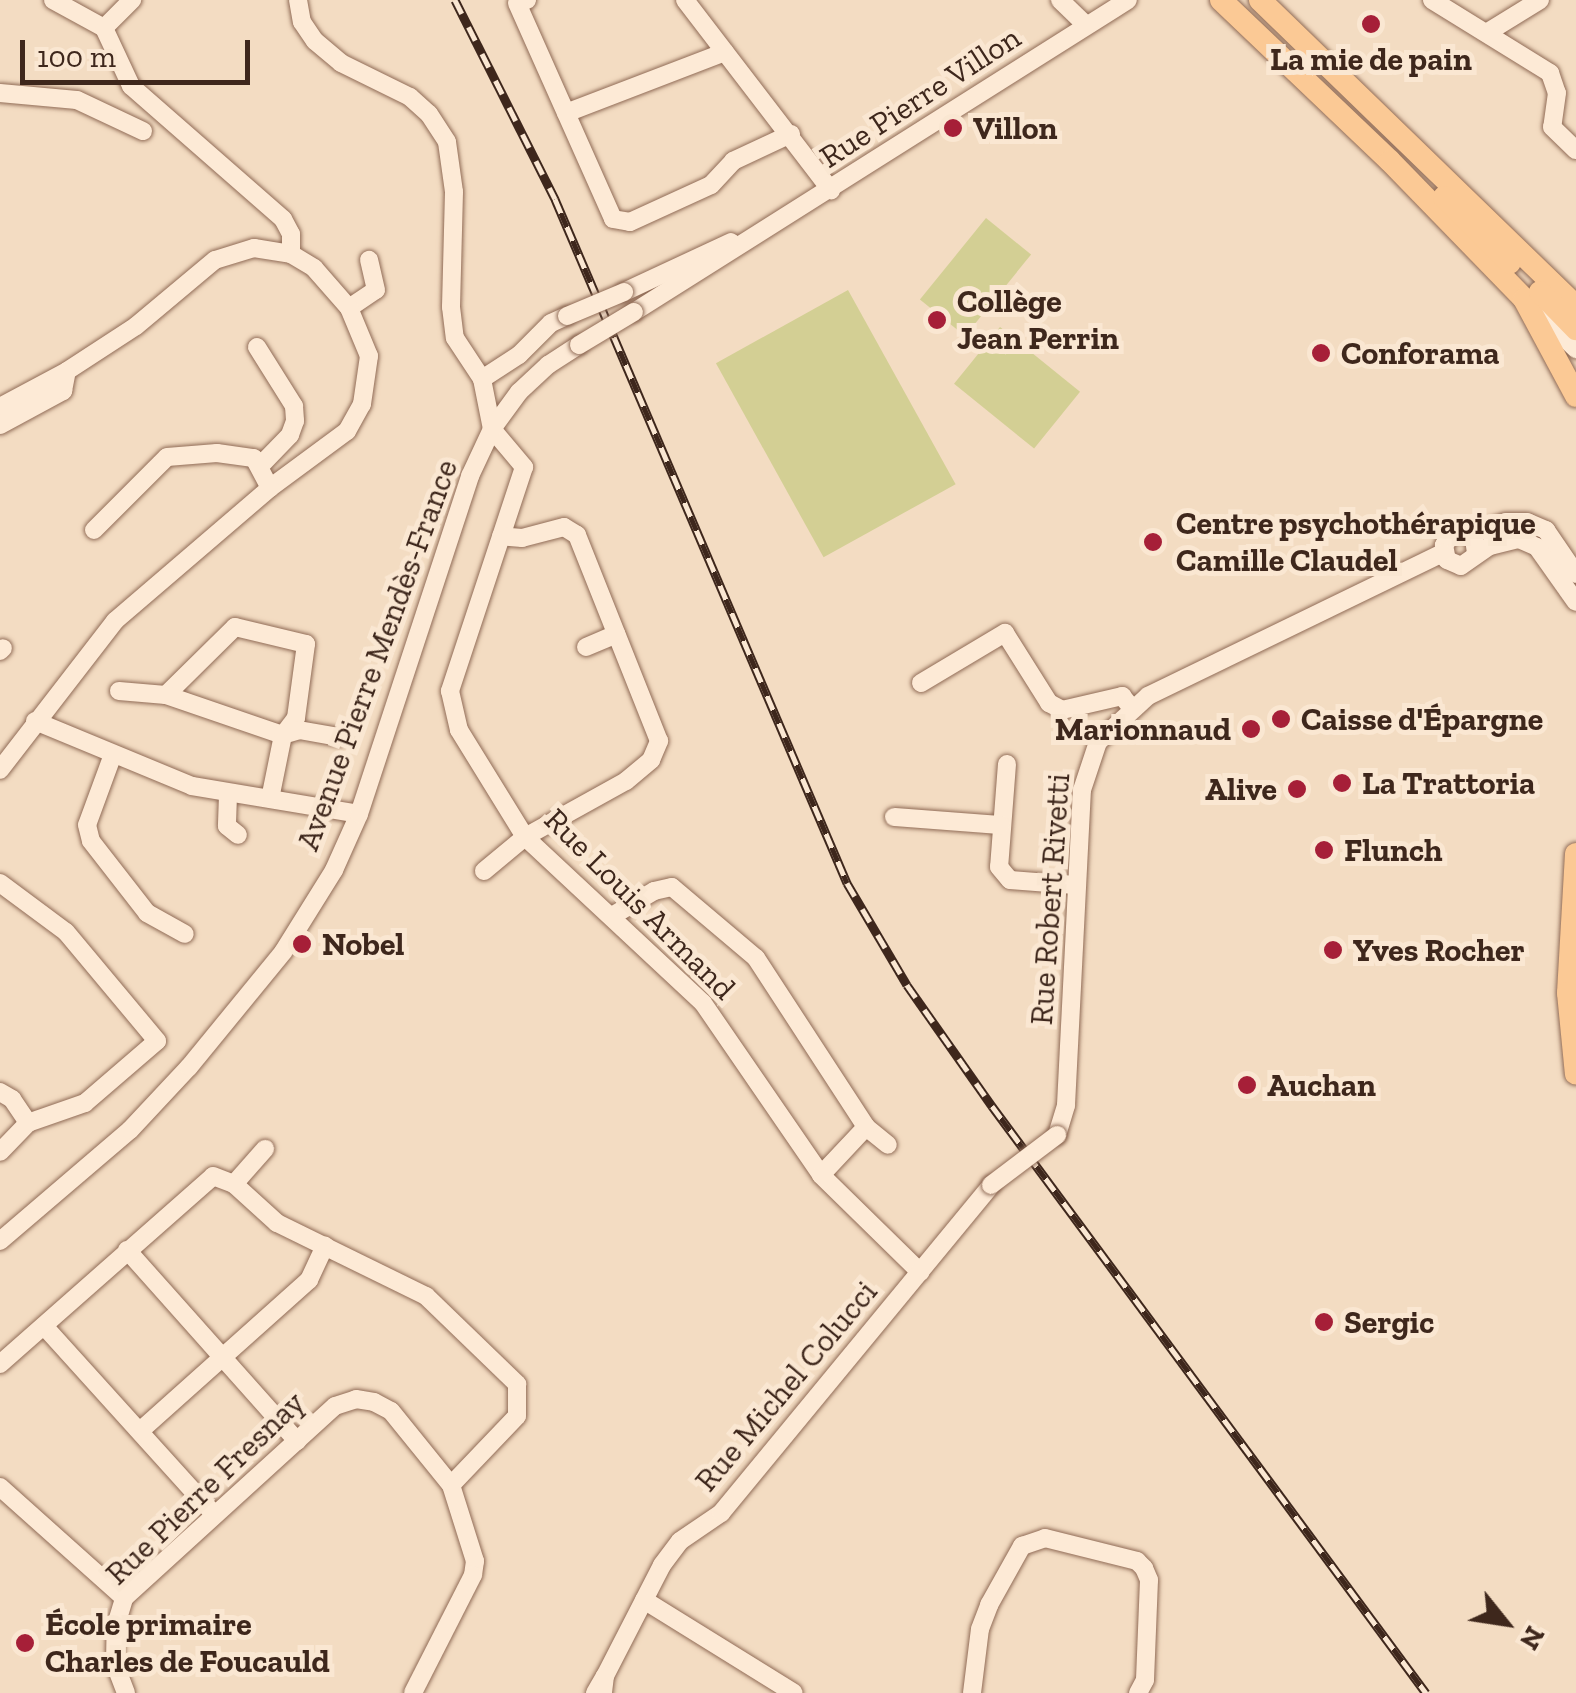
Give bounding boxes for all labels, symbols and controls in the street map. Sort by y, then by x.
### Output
marker: La mie de pain [1360,13,1382,35]
street label: Rue Pierre Villon [812,18,1028,176]
scale bar [25,20,255,82]
text: 100 m [37,39,116,75]
place label: La mie de pain [1270,40,1472,78]
place label: Villon [973,109,1058,147]
marker: Villon [942,117,964,139]
place label: Collège Jean Perrin [957,283,1119,358]
marker: Collège Jean Perrin [926,309,948,331]
place label: Conforama [1341,334,1499,372]
marker: Conforama [1310,342,1332,364]
street label: Avenue Pierre Mendès-France [288,454,466,856]
place label: Centre psychothérapique Camille Claudel [1176,505,1536,580]
marker: Centre psychothérapique Camille Claudel [1140,529,1166,555]
place label: Caisse d'Épargne [1301,700,1543,738]
marker: Caisse d'Épargne [1270,708,1292,730]
place label: Marionnaud [1055,710,1231,748]
marker: Marionnaud [1240,718,1262,740]
place label: La Trattoria [1362,764,1535,802]
place label: Alive [1205,770,1277,808]
street label: Rue Robert Rivetti [1022,772,1078,1026]
marker: La Trattoria [1331,772,1353,794]
marker: Alive [1286,778,1308,800]
street label: Rue Louis Armand [536,800,744,1008]
place label: Flunch [1344,831,1443,869]
marker: Flunch [1313,839,1335,861]
place label: Nobel [322,925,404,963]
place label: Yves Rocher [1353,931,1525,969]
marker: Nobel [291,933,313,955]
marker: Yves Rocher [1322,939,1344,961]
place label: Auchan [1267,1066,1376,1104]
marker: Auchan [1236,1074,1258,1096]
street label: Rue Michel Colucci [687,1273,885,1499]
place label: Sergic [1344,1303,1434,1341]
marker: Sergic [1313,1311,1335,1333]
street label: Rue Pierre Fresnay [98,1383,312,1593]
north arrow [1456,1573,1556,1673]
place label: École primaire Charles de Foucauld [45,1606,330,1681]
text: N [1513,1621,1552,1656]
marker: École primaire Charles de Foucauld [14,1632,36,1654]

